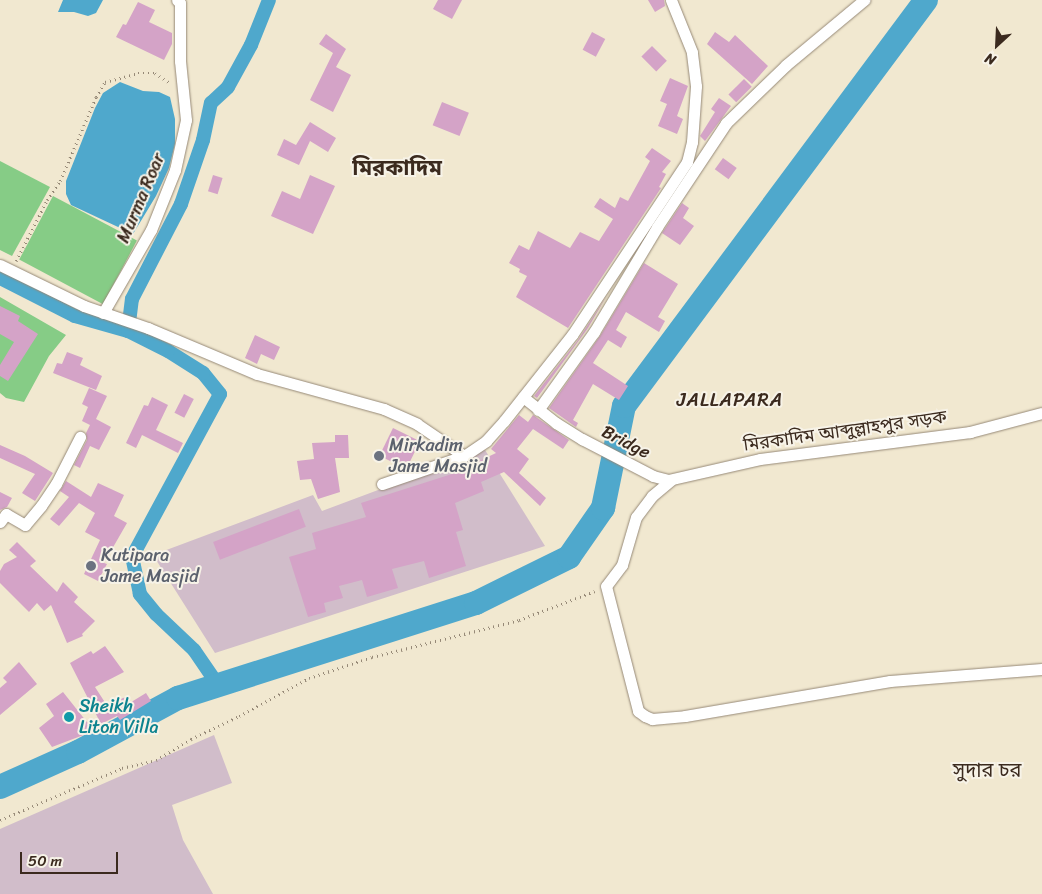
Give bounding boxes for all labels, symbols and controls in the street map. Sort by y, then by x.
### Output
north arrow [972,20,1022,70]
text: N [981,46,1000,72]
street label: Murma Roar [112,150,170,246]
district label: মিরকাদিম [352,155,442,181]
district label: JALLAPARA [676,389,784,411]
street label: মিরকাদিম আব্দুল্লাহপুর সড়ক [742,406,948,456]
street label: Bridge [598,421,654,463]
place label: Mirkadim Jame Masjid [389,435,487,478]
marker: Mirkadim Jame Masjid [373,450,385,462]
place label: Kutipara Jame Masjid [101,545,199,588]
marker: Kutipara Jame Masjid [85,560,97,572]
place label: Sheikh Liton Villa [79,696,159,739]
marker: Sheikh Liton Villa [63,711,75,723]
district label: সুদার চর [953,758,1021,782]
scale bar [22,842,120,874]
text: 50 m [28,848,62,874]

